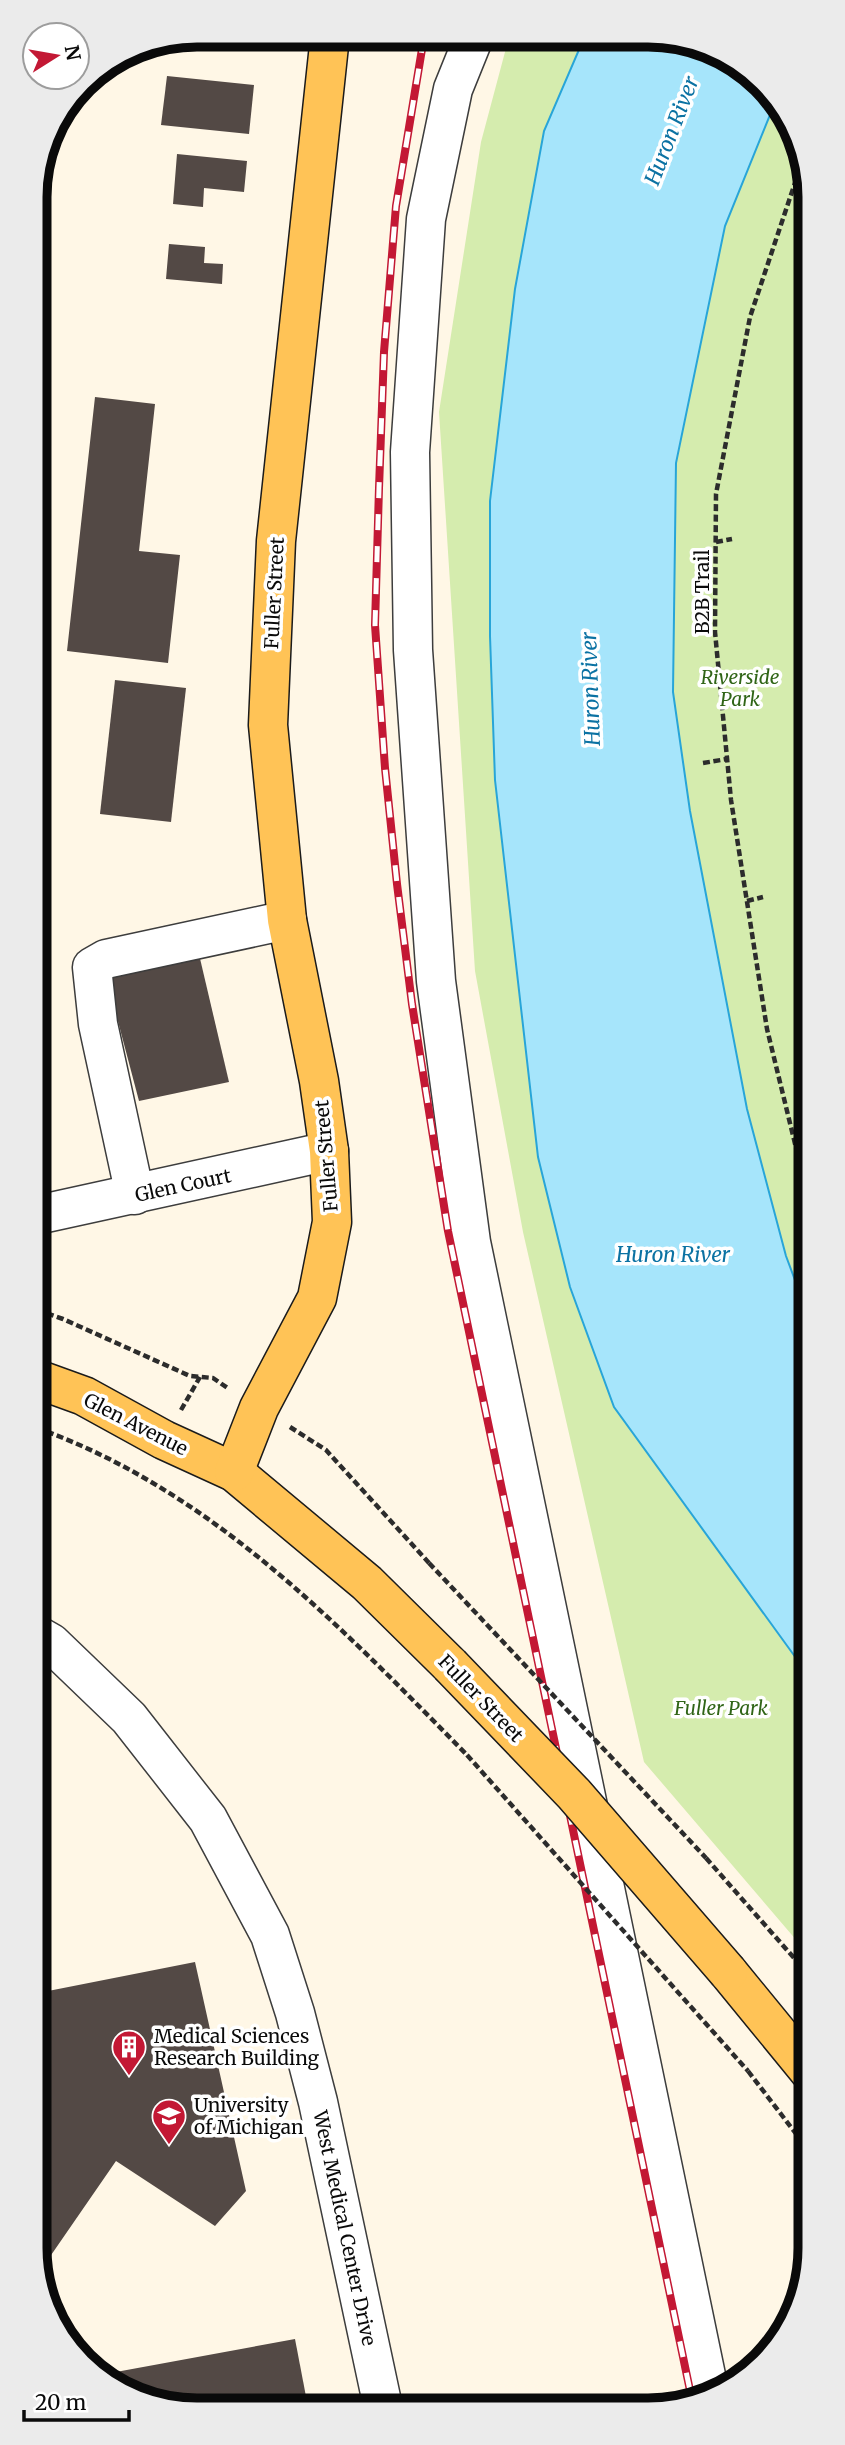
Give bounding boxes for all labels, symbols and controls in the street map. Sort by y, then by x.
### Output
north arrow [21,21,91,91]
text: N [59,43,86,62]
water label: Huron River [638,72,705,190]
street label: Fuller Street [259,536,289,650]
street label: B2B Trail [690,550,714,634]
water label: Huron River [575,631,606,748]
park label: Riverside Park [701,665,780,711]
street label: Fuller Street [309,1098,343,1213]
street label: Glen Court [133,1163,234,1207]
water label: Huron River [615,1241,731,1268]
street label: Glen Avenue [80,1388,192,1460]
street label: Fuller Street [433,1649,529,1747]
park label: Fuller Park [673,1696,768,1720]
place label: Medical Sciences Research Building [154,2024,320,2070]
building icon: Medical Sciences Research Building [110,2028,148,2077]
place label: University of Michigan [194,2093,304,2139]
school or university icon: University of Michigan [150,2097,188,2146]
street label: West Medical Center Drive [308,2107,382,2348]
scale bar [24,2378,130,2422]
text: 20 m [35,2389,87,2416]

